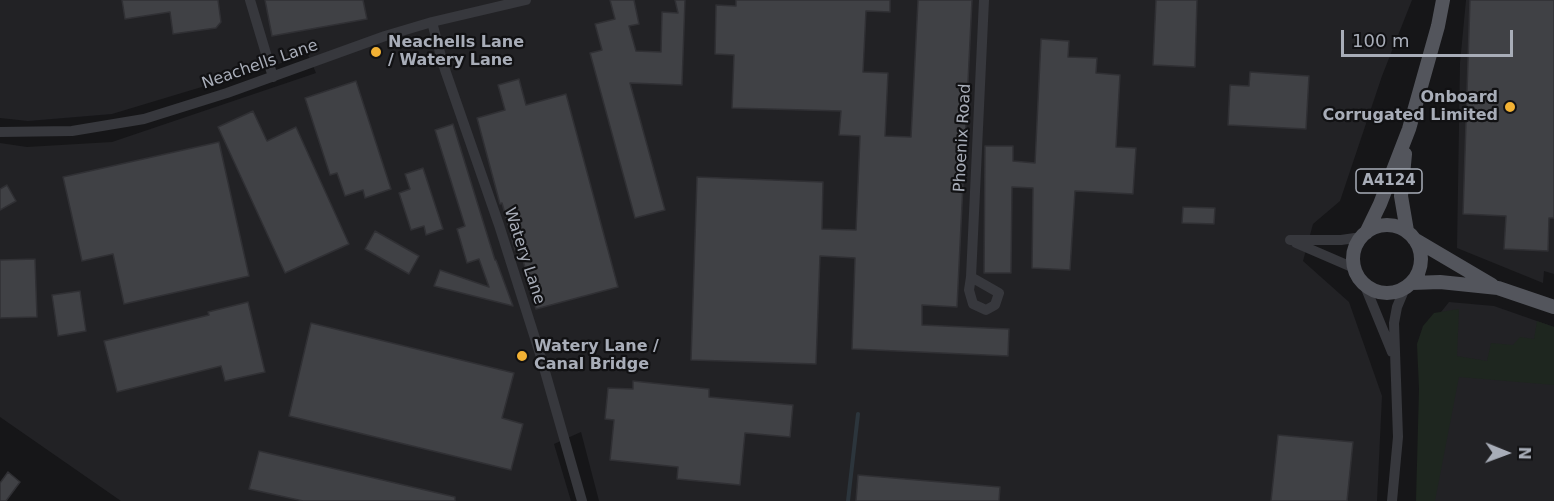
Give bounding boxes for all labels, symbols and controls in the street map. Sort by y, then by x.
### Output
scale bar [1344,18,1516,56]
text: 100 m [1352,30,1410,51]
place label: Neachells Lane / Watery Lane [388,33,524,71]
street label: Neachells Lane [199,36,321,94]
marker: Neachells Lane / Watery Lane [369,45,383,59]
street label: Phoenix Road [951,83,975,193]
place label: Onboard Corrugated Limited [1323,88,1498,126]
marker: Onboard Corrugated Limited [1503,100,1517,114]
road number: A4124 [1356,169,1422,193]
street label: Watery Lane [499,205,549,307]
place label: Watery Lane / Canal Bridge [534,337,659,375]
marker: Watery Lane / Canal Bridge [515,349,529,363]
north arrow [1476,423,1536,483]
text: N [1515,446,1534,460]

